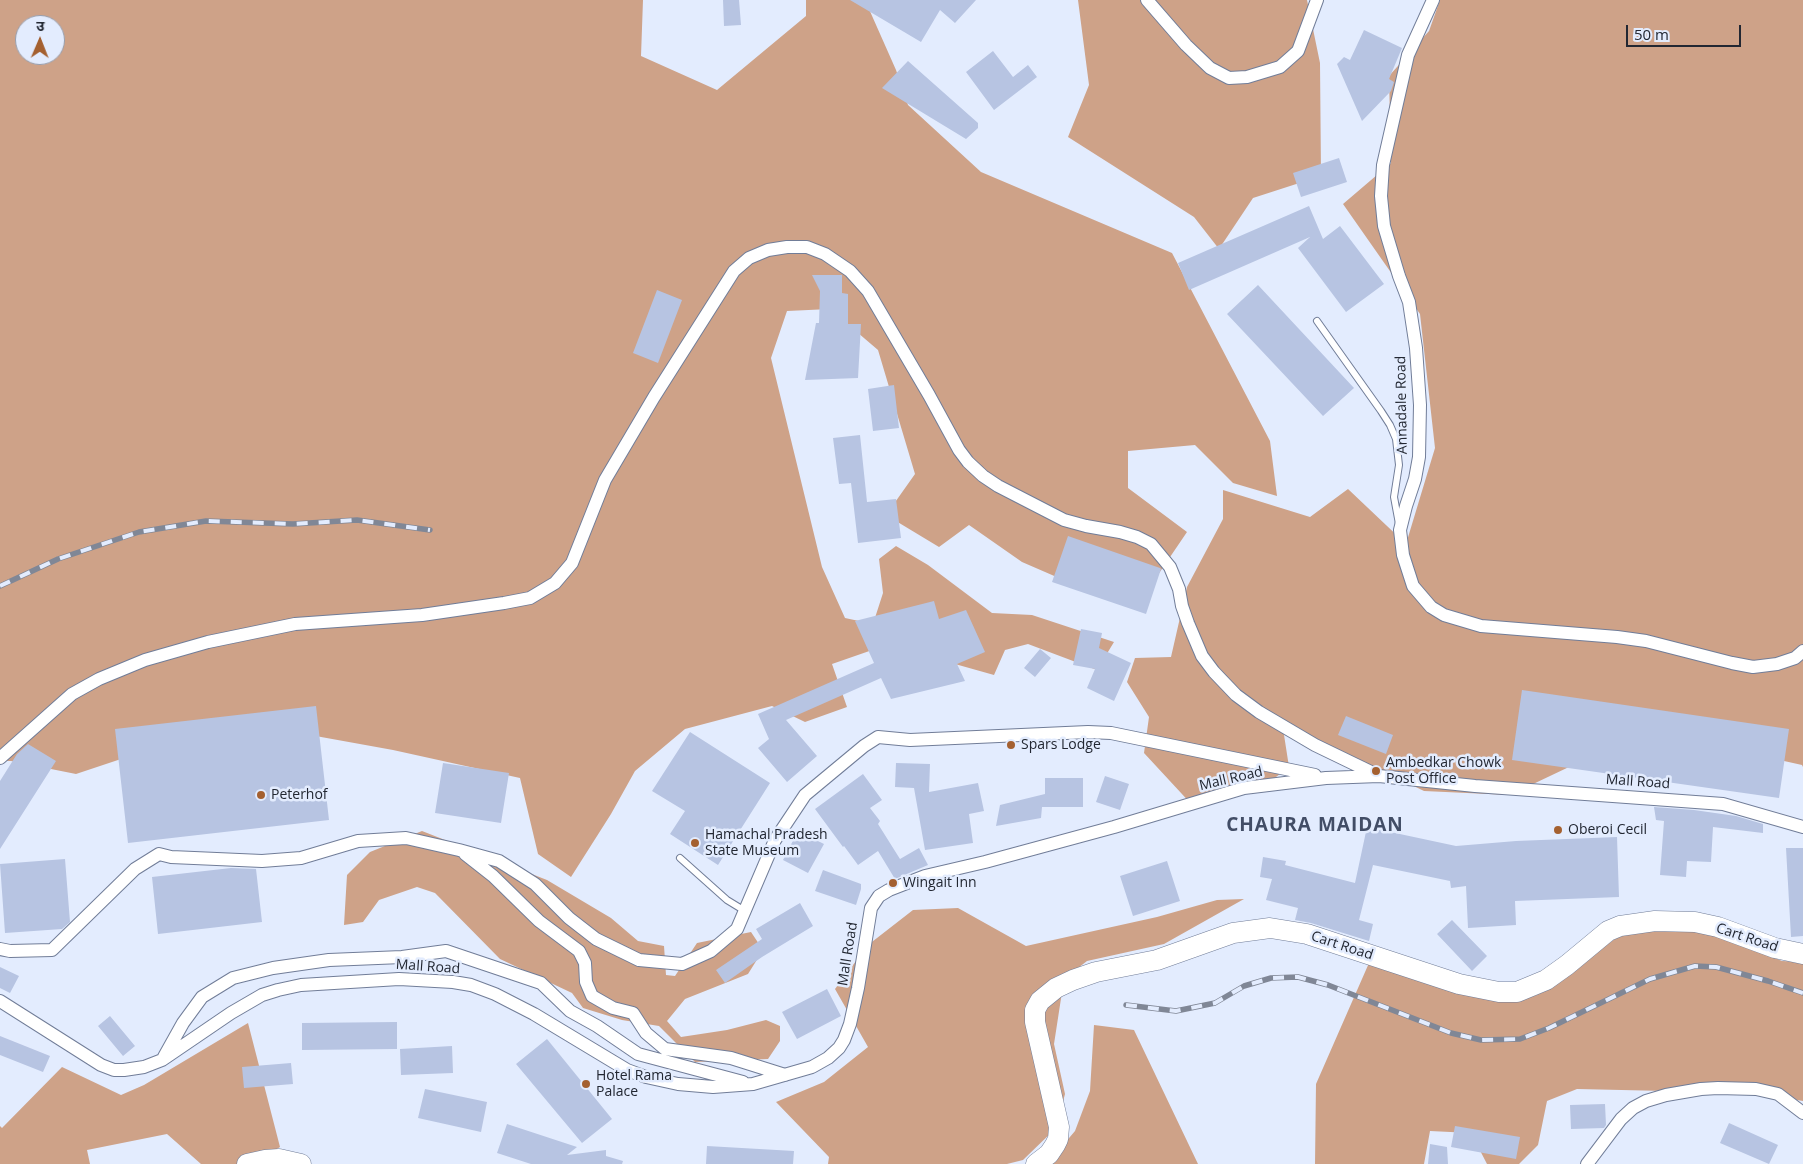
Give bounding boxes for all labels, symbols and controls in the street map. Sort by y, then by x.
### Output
north arrow [15,15,65,65]
scale bar [1628,15,1743,47]
text: उ [36,16,45,35]
text: 50 m [1634,24,1669,44]
street label: Annadale Road [1393,356,1411,454]
place label: Spars Lodge [1021,737,1101,753]
marker: Spars Lodge [1005,739,1017,751]
place label: Ambedkar Chowk Post Office [1386,755,1501,788]
street label: Mall Road [1198,764,1264,794]
marker: Ambedkar Chowk Post Office [1370,765,1382,777]
street label: Mall Road [1605,771,1671,793]
place label: Peterhof [271,787,328,803]
marker: Peterhof [255,789,267,801]
district label: CHAURA MAIDAN [1225,815,1405,837]
place label: Oberoi Cecil [1568,822,1647,838]
marker: Oberoi Cecil [1552,824,1564,836]
place label: Hamachal Pradesh State Museum [705,827,828,860]
marker: Hamachal Pradesh State Museum [689,837,701,849]
place label: Wingait Inn [903,875,977,891]
marker: Wingait Inn [887,877,899,889]
street label: Cart Road [1714,920,1780,956]
street label: Mall Road [835,921,861,987]
street label: Cart Road [1309,928,1375,964]
street label: Mall Road [395,956,461,978]
place label: Hotel Rama Palace [596,1068,672,1100]
marker: Hotel Rama Palace [580,1078,592,1090]

